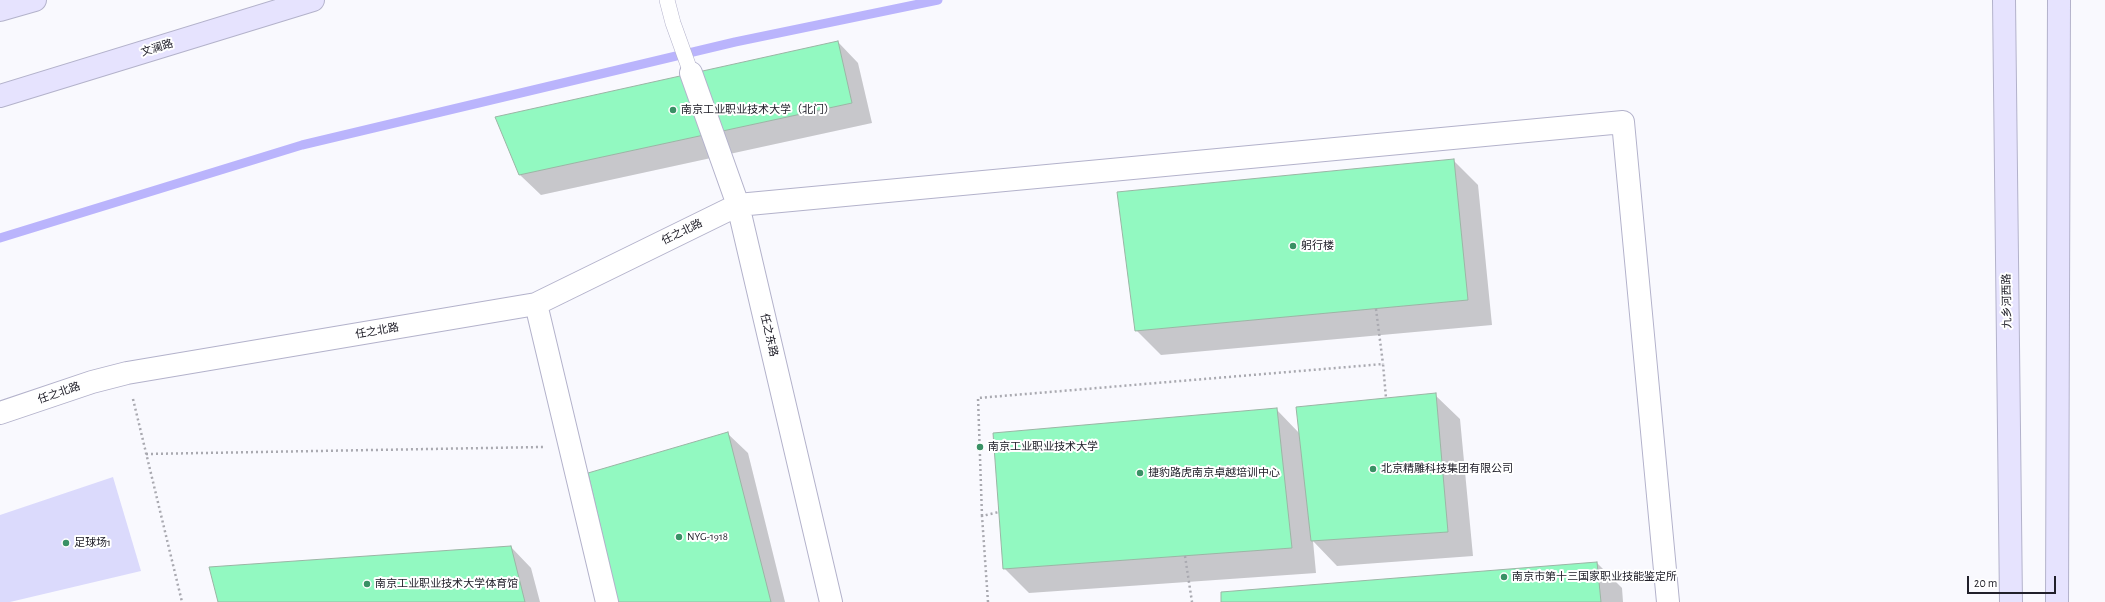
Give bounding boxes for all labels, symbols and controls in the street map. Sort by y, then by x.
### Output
street label: 文澜路 [139,37,175,59]
place label: 南京工业职业技术大学（北门） [681,103,835,117]
marker: 南京工业职业技术大学（北门） [668,105,678,115]
street label: 任之北路 [659,216,705,248]
place label: 躬行楼 [1301,239,1334,253]
marker: 躬行楼 [1288,241,1298,251]
street label: 九乡河西路 [2000,273,2014,329]
street label: 任之东路 [758,312,780,358]
street label: 任之北路 [354,321,400,341]
street label: 任之北路 [36,380,82,406]
place label: 南京工业职业技术大学 [988,440,1098,454]
marker: 南京工业职业技术大学 [975,442,985,452]
place label: 北京精雕科技集团有限公司 [1381,462,1513,476]
marker: 北京精雕科技集团有限公司 [1368,464,1378,474]
place label: 捷豹路虎南京卓越培训中心 [1148,466,1280,480]
marker: 捷豹路虎南京卓越培训中心 [1135,468,1145,478]
place label: NYG-1918 [687,530,728,544]
marker: NYG-1918 [674,532,684,542]
place label: 足球场1 [74,536,111,550]
marker: 足球场1 [61,538,71,548]
scale bar [1969,568,2058,594]
place label: 南京市第十三国家职业技能鉴定所 [1512,570,1677,584]
marker: 南京市第十三国家职业技能鉴定所 [1499,572,1509,582]
place label: 南京工业职业技术大学体育馆 [375,577,518,591]
text: 20 m [1974,577,1997,589]
marker: 南京工业职业技术大学体育馆 [362,579,372,589]

